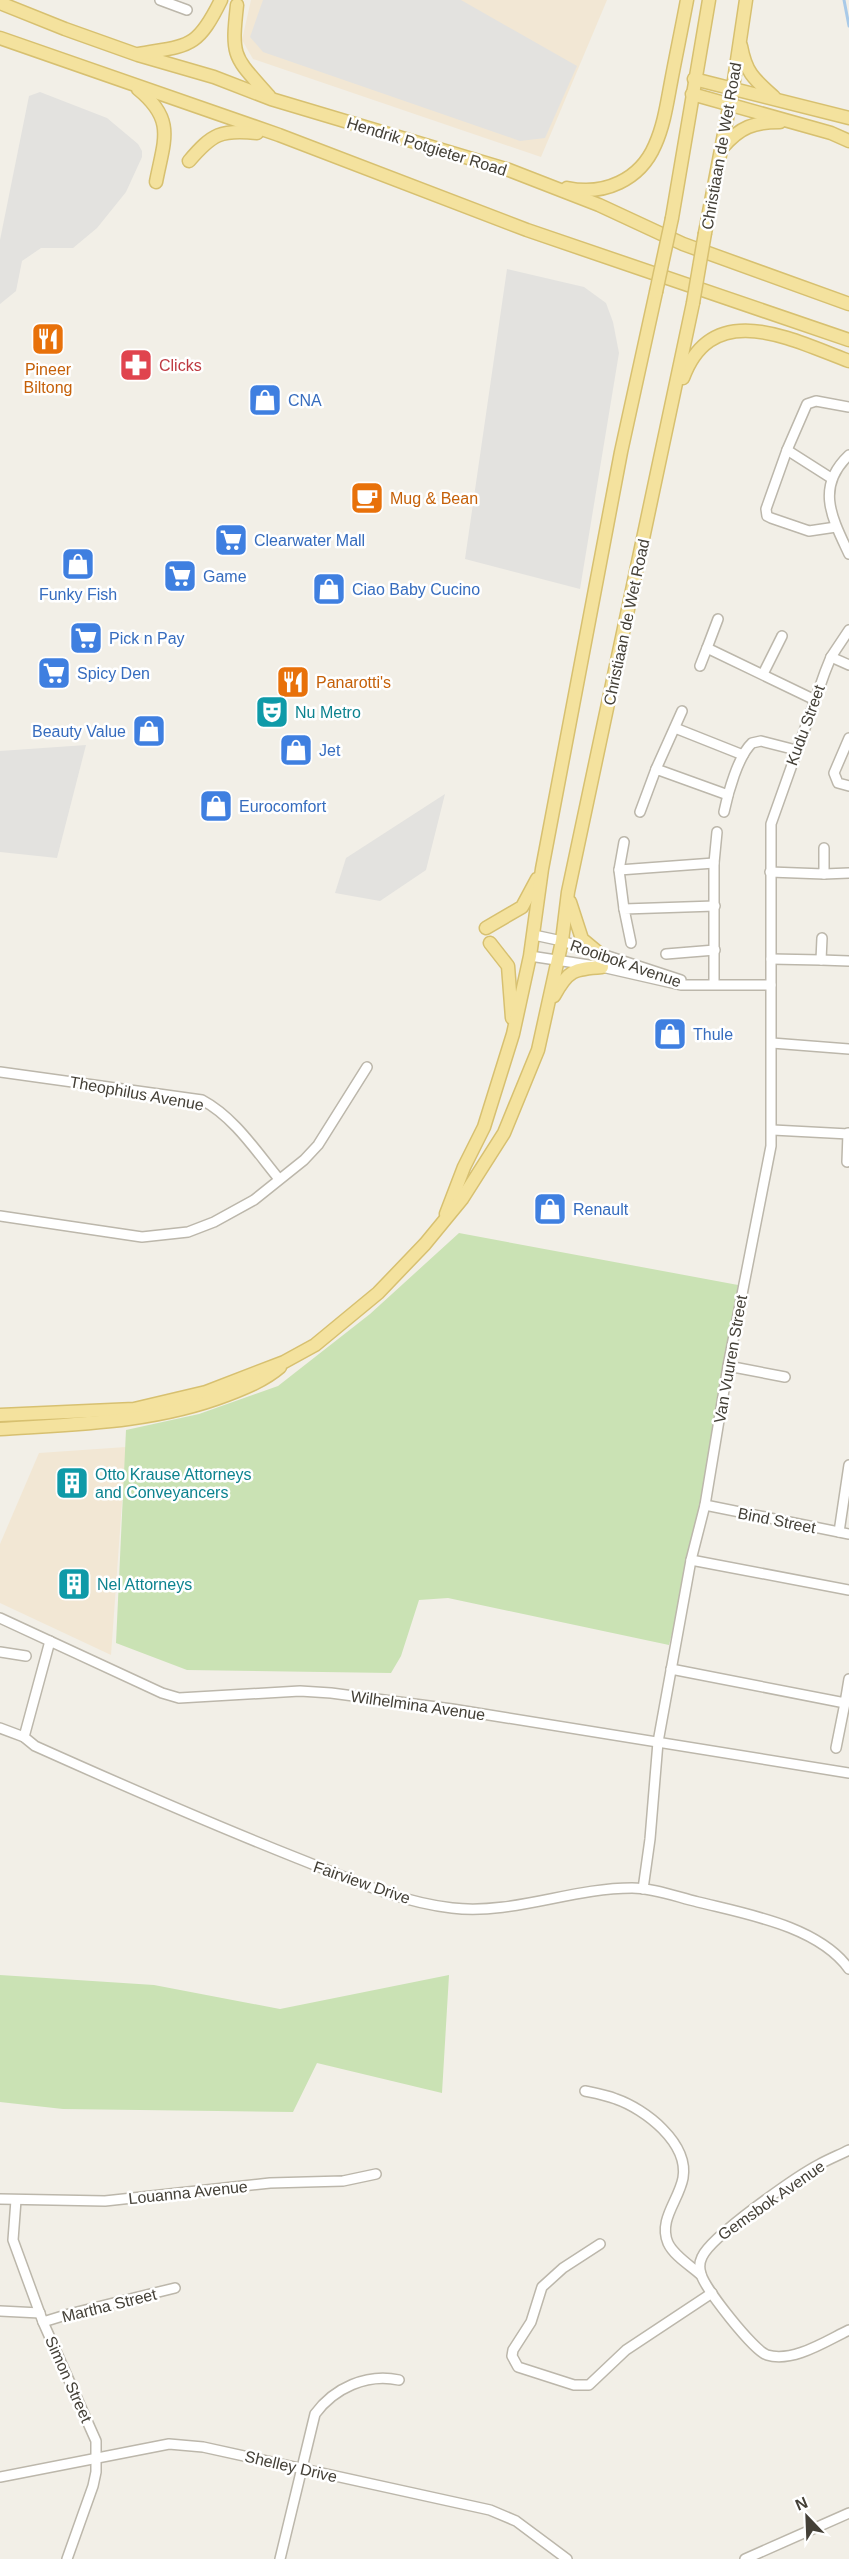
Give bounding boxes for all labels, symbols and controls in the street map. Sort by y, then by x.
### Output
street label: Christiaan de Wet Road [698,61,745,231]
street label: Hendrik Potgieter Road [345,114,509,179]
restaurant icon: Pineer Biltong [30,321,66,357]
pharmacy icon: Clicks [118,347,154,383]
place label: Clicks [159,357,202,374]
place label: Pineer Biltong [24,361,72,396]
shop icon: CNA [247,382,283,418]
place label: CNA [288,392,322,409]
cafe icon: Mug & Bean [349,480,385,516]
place label: Mug & Bean [390,490,478,507]
supermarket icon: Clearwater Mall [213,522,249,558]
place label: Clearwater Mall [254,532,365,549]
street label: Christiaan de Wet Road [601,537,652,707]
shop icon: Funky Fish [60,546,96,582]
supermarket icon: Game [162,558,198,594]
place label: Game [203,568,247,585]
shop icon: Ciao Baby Cucino [311,571,347,607]
place label: Ciao Baby Cucino [352,581,480,598]
place label: Funky Fish [39,586,117,603]
supermarket icon: Pick n Pay [68,620,104,656]
place label: Pick n Pay [109,630,185,647]
supermarket icon: Spicy Den [36,655,72,691]
restaurant icon: Panarotti's [275,664,311,700]
place label: Spicy Den [77,665,150,682]
place label: Panarotti's [316,674,391,691]
street label: Kudu Street [783,682,828,768]
theatre icon: Nu Metro [254,694,290,730]
place label: Nu Metro [295,704,361,721]
shop icon: Beauty Value [131,713,167,749]
place label: Beauty Value [32,723,126,740]
shop icon: Jet [278,732,314,768]
place label: Jet [319,742,341,759]
shop icon: Eurocomfort [198,788,234,824]
place label: Eurocomfort [239,798,327,815]
street label: Rooibok Avenue [568,937,684,990]
shop icon: Thule [652,1016,688,1052]
place label: Thule [693,1026,733,1043]
street label: Theophilus Avenue [69,1073,205,1114]
shop icon: Renault [532,1191,568,1227]
place label: Renault [573,1201,629,1218]
street label: Van Vuuren Street [711,1293,750,1425]
building icon: Otto Krause Attorneys and Conveyancers [54,1465,90,1501]
place label: Otto Krause Attorneys and Conveyancers [95,1466,252,1501]
street label: Bind Street [736,1505,818,1536]
building icon: Nel Attorneys [56,1566,92,1602]
place label: Nel Attorneys [97,1576,192,1593]
street label: Wilhelmina Avenue [350,1688,486,1723]
street label: Fairview Drive [311,1858,413,1907]
street label: Gemsbok Avenue [715,2157,828,2244]
street label: Louanna Avenue [128,2178,249,2207]
street label: Martha Street [60,2285,159,2325]
street label: Simon Street [42,2334,95,2425]
street label: Shelley Drive [243,2448,339,2485]
north arrow [777,2487,837,2547]
text: N [793,2494,810,2514]

